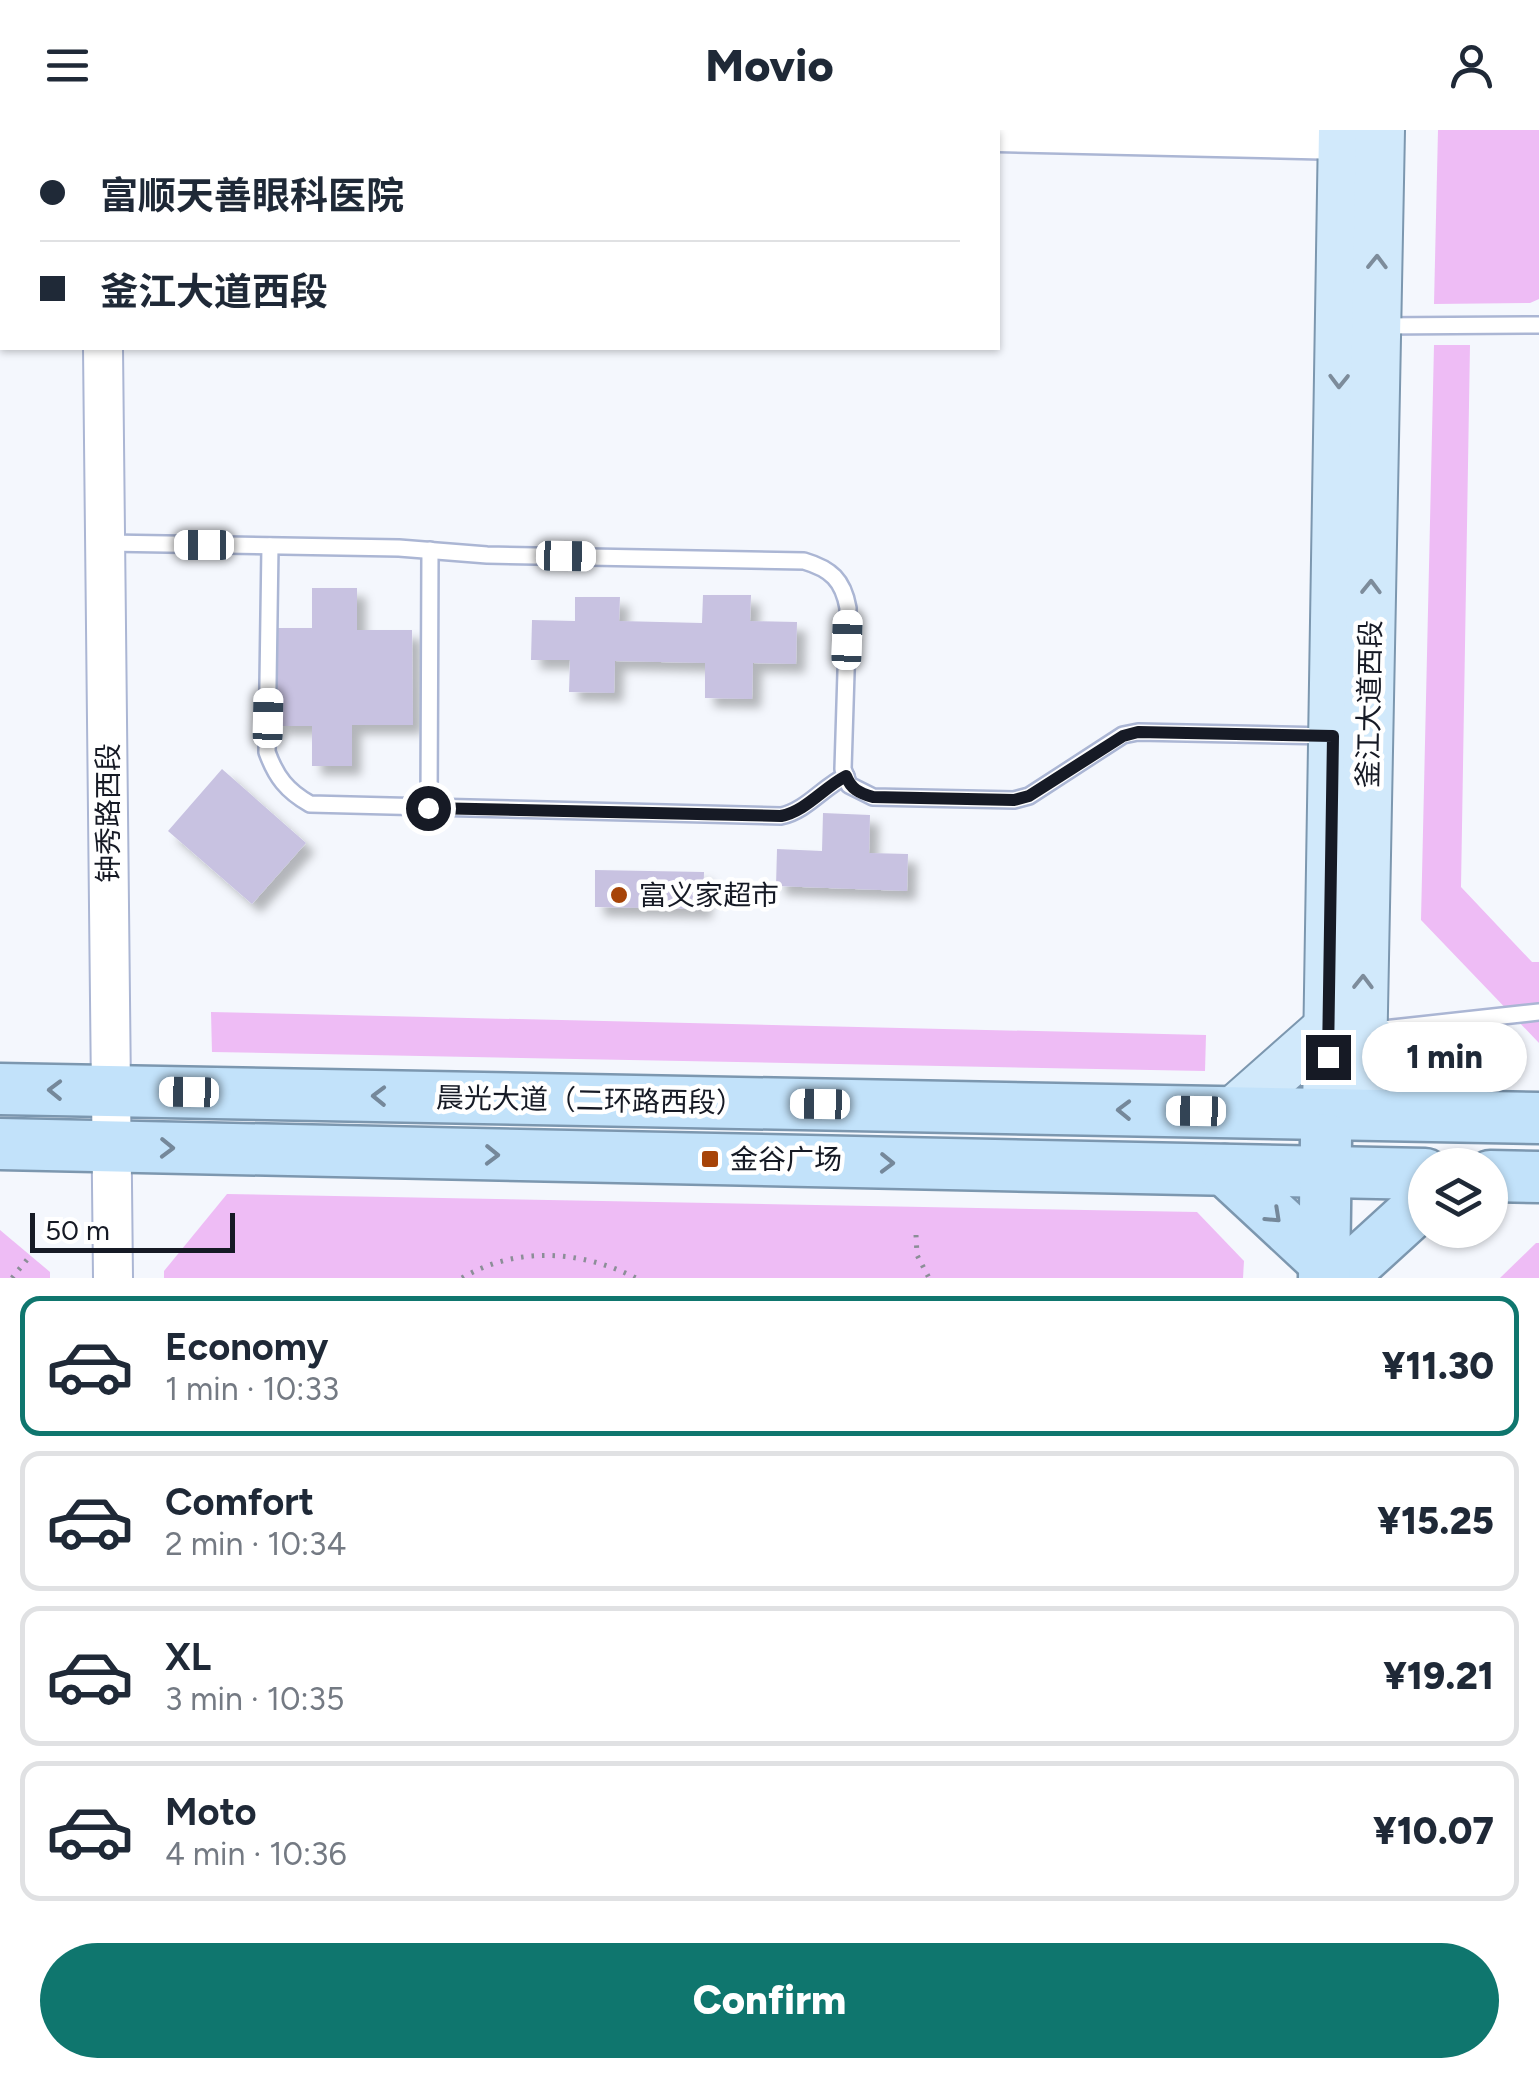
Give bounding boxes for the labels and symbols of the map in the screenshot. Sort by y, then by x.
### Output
one-way arrow [1366,254,1387,270]
one-way arrow [1328,374,1350,390]
car [174,530,234,560]
car [536,540,596,572]
one-way arrow [1361,578,1382,594]
car [831,609,863,671]
street label: 釜江大道西段 [1351,620,1387,788]
car [252,688,284,748]
street label: 钟秀路西段 [91,743,125,883]
route start [406,786,451,831]
place label: 富义家超市 [639,878,779,912]
marker: 富义家超市 [608,884,630,906]
one-way arrow [1353,973,1374,989]
callout: 1 min [1363,1022,1528,1092]
route end [1306,1035,1351,1080]
car [159,1076,219,1108]
one-way arrow [46,1079,62,1100]
street label: 晨光大道（二环路西段） [436,1080,744,1120]
one-way arrow [371,1085,387,1106]
car [790,1088,850,1120]
car [1166,1095,1226,1127]
one-way arrow [1116,1099,1132,1120]
one-way arrow [160,1137,176,1159]
place label: 金谷广场 [730,1142,842,1176]
one-way arrow [485,1144,501,1165]
marker: 金谷广场 [699,1148,721,1170]
one-way arrow [880,1152,896,1174]
one-way arrow [1262,1204,1281,1222]
scale bar [30,1208,235,1252]

